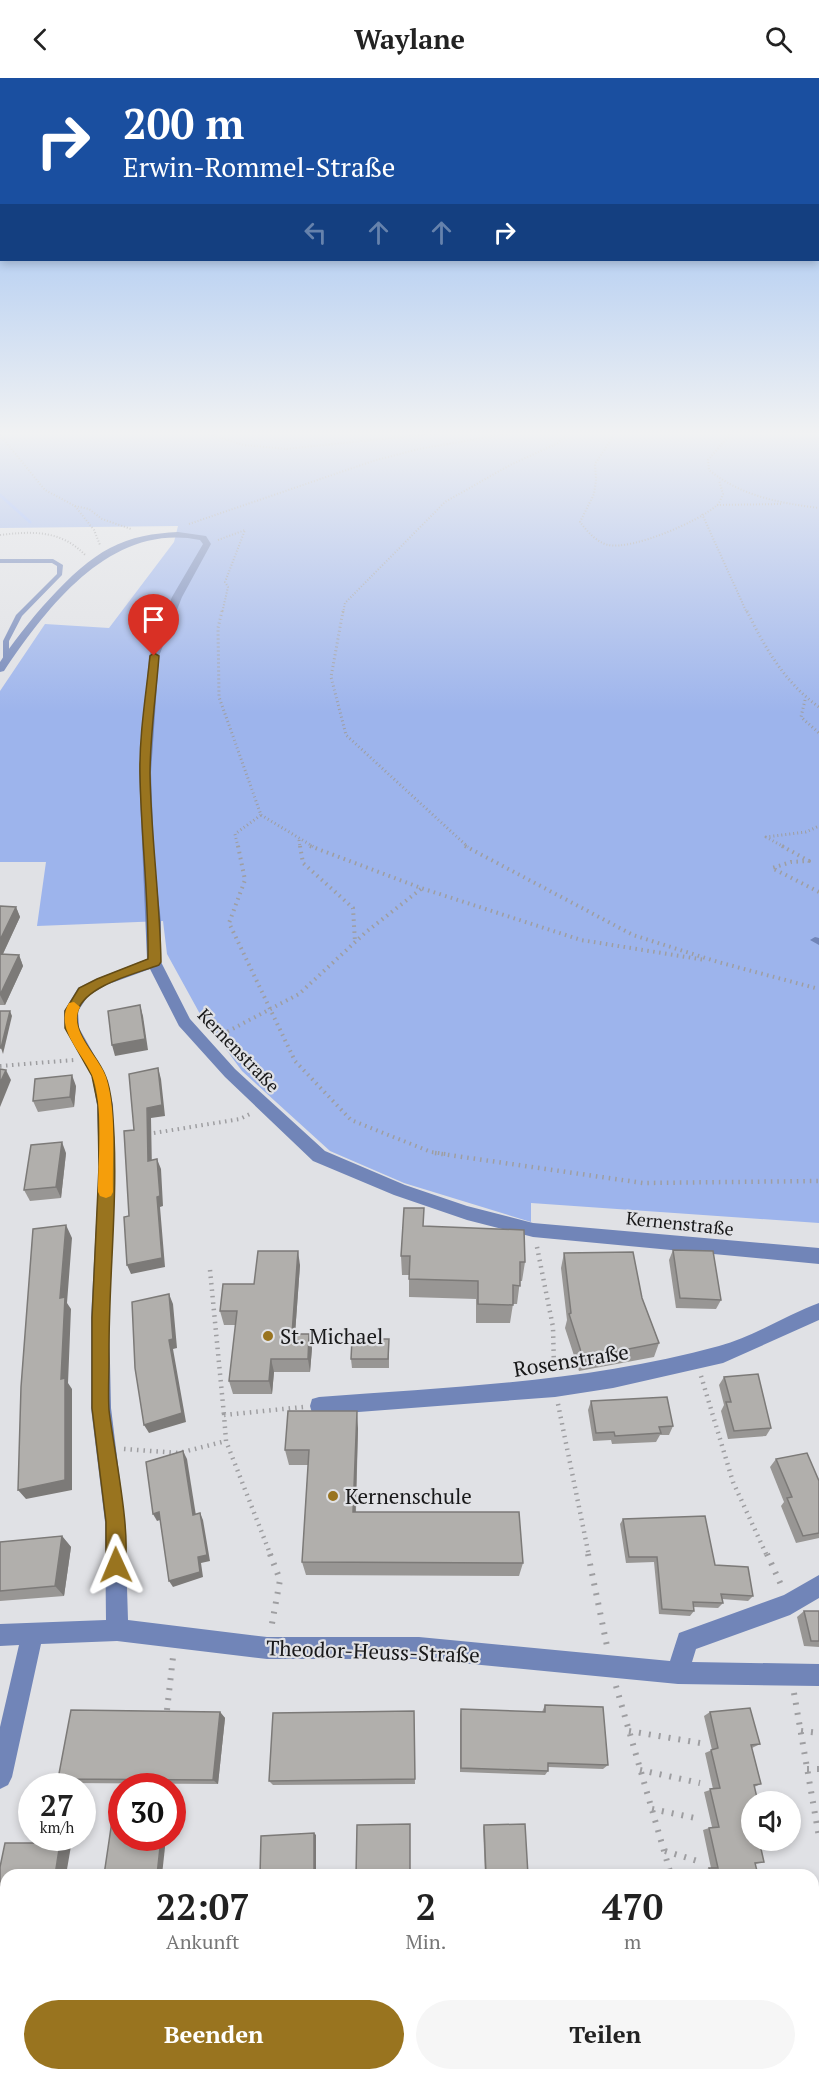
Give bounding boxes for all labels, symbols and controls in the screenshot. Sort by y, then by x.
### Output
text: Waylane [354,21,465,57]
icon: back [24,23,57,56]
icon: search [762,23,795,56]
text: 200 m [123,95,244,151]
icon: right [24,102,102,180]
text: Erwin-Rommel-Straße [123,149,395,185]
icon: left [299,216,332,249]
icon: ahead [362,216,395,249]
icon: ahead [425,216,458,249]
icon: right [488,216,521,249]
pin [128,594,179,656]
icon: arrive [137,603,170,636]
street label: Kernenstraße [193,1003,285,1097]
street label: Kernenstraße [625,1205,735,1241]
place label: St. Michael [280,1322,383,1350]
marker: St. Michael [261,1329,275,1343]
street label: Rosenstraße [511,1337,631,1383]
place label: Kernenschule [345,1482,472,1510]
marker: Kernenschule [326,1489,340,1503]
position arrow [84,1533,148,1597]
street label: Theodor-Heuss-Straße [266,1633,480,1669]
speed limit sign: 30 [108,1773,186,1851]
text: 27 [40,1785,74,1825]
map controls [741,1791,801,1851]
button: sound [741,1791,801,1851]
text: km/h [40,1817,74,1837]
text: 22:07 [156,1883,250,1930]
text: 2 [416,1883,436,1930]
text: 470 [602,1883,663,1930]
text: Ankunft [166,1928,239,1955]
text: Min. [405,1928,446,1955]
text: m [624,1928,641,1955]
button: Beenden [24,2000,404,2069]
button: Teilen [416,2000,795,2069]

